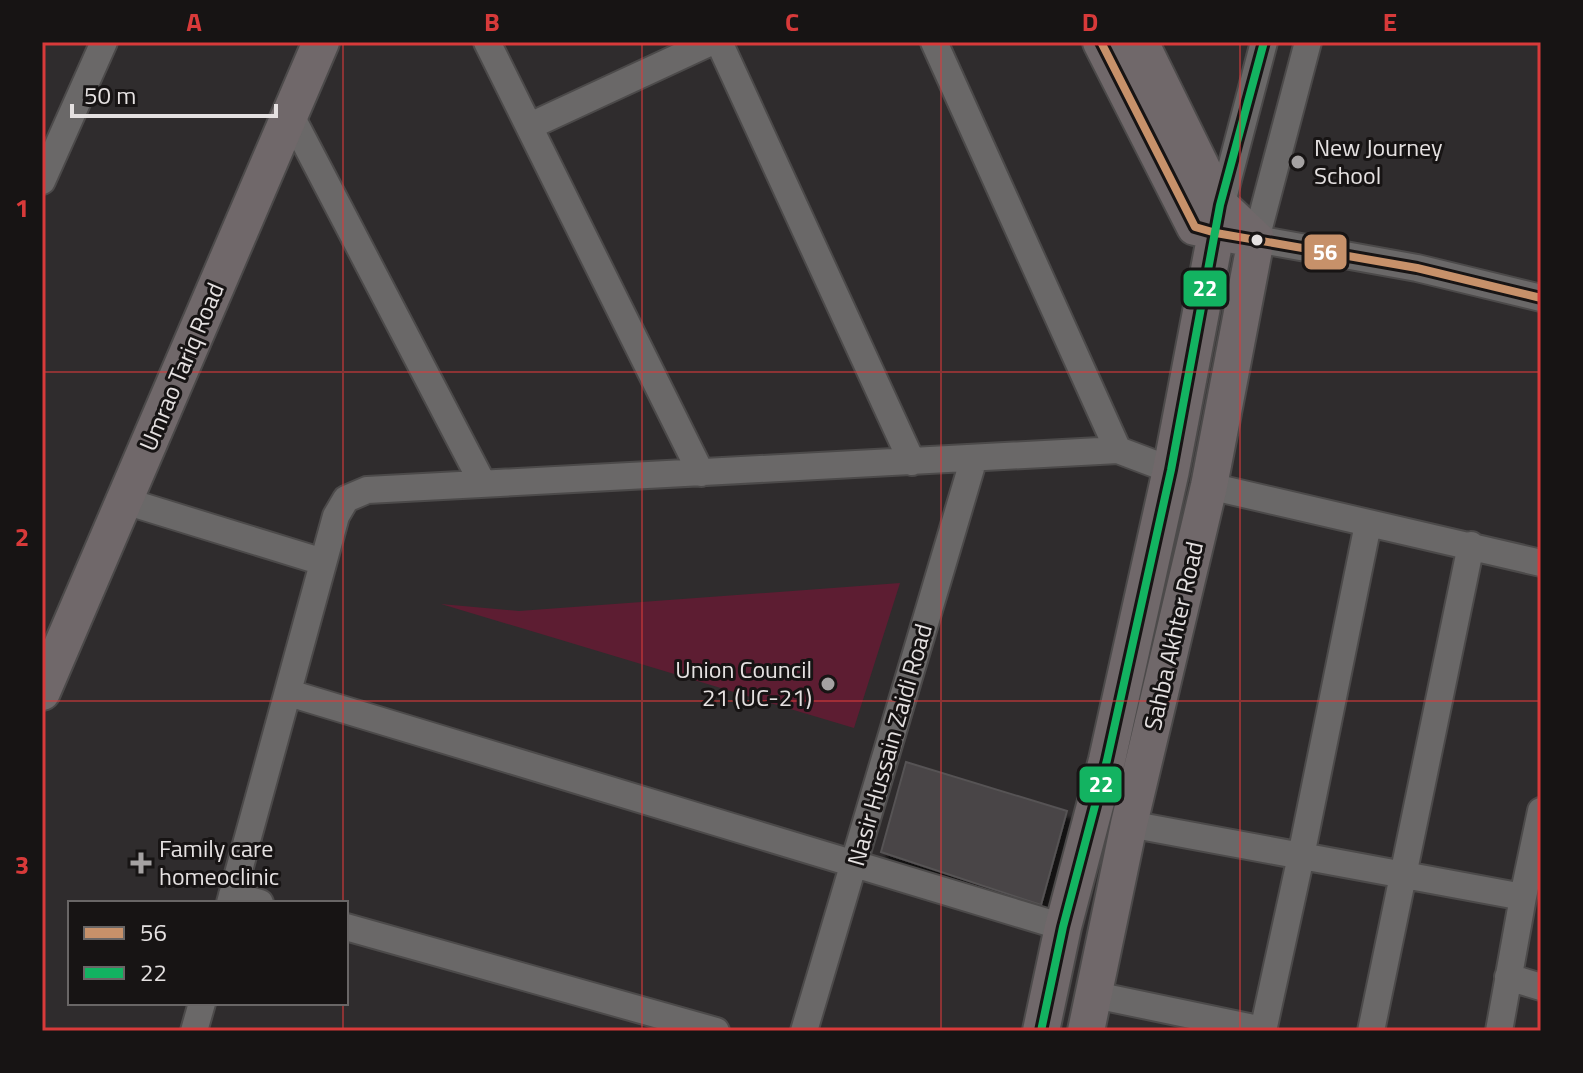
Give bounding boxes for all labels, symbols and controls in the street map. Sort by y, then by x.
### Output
text: A [186,2,202,41]
text: B [484,2,500,41]
text: C [785,2,799,41]
text: D [1082,2,1098,41]
text: E [1383,2,1397,41]
scale bar [72,68,276,118]
text: 50 m [84,77,136,113]
place label: New Journey School [1314,129,1443,193]
marker: New Journey School [1289,153,1307,171]
text: 1 [15,188,29,227]
unlabelled marker [1249,232,1265,248]
line badge: 56 [1303,233,1348,271]
text: 56 [1313,235,1337,269]
line badge: 22 [1182,269,1228,308]
text: 22 [1193,271,1217,305]
street label: Umrao Tariq Road [129,277,233,456]
text: 2 [15,517,29,556]
street label: Sahba Akhter Road [1134,538,1212,734]
street label: Nasir Hussain Zaidi Road [837,619,941,870]
place label: Union Council 21 (UC-21) [675,651,812,715]
marker: Union Council 21 (UC-21) [819,675,837,693]
line badge: 22 [1078,765,1123,804]
text: 22 [1089,767,1113,801]
place label: Family care homeoclinic [159,830,279,894]
text: 3 [15,845,29,884]
marker: Family care homeoclinic [130,852,152,874]
legend [68,901,348,1005]
text: 56 [140,914,167,950]
text: 22 [140,954,167,990]

